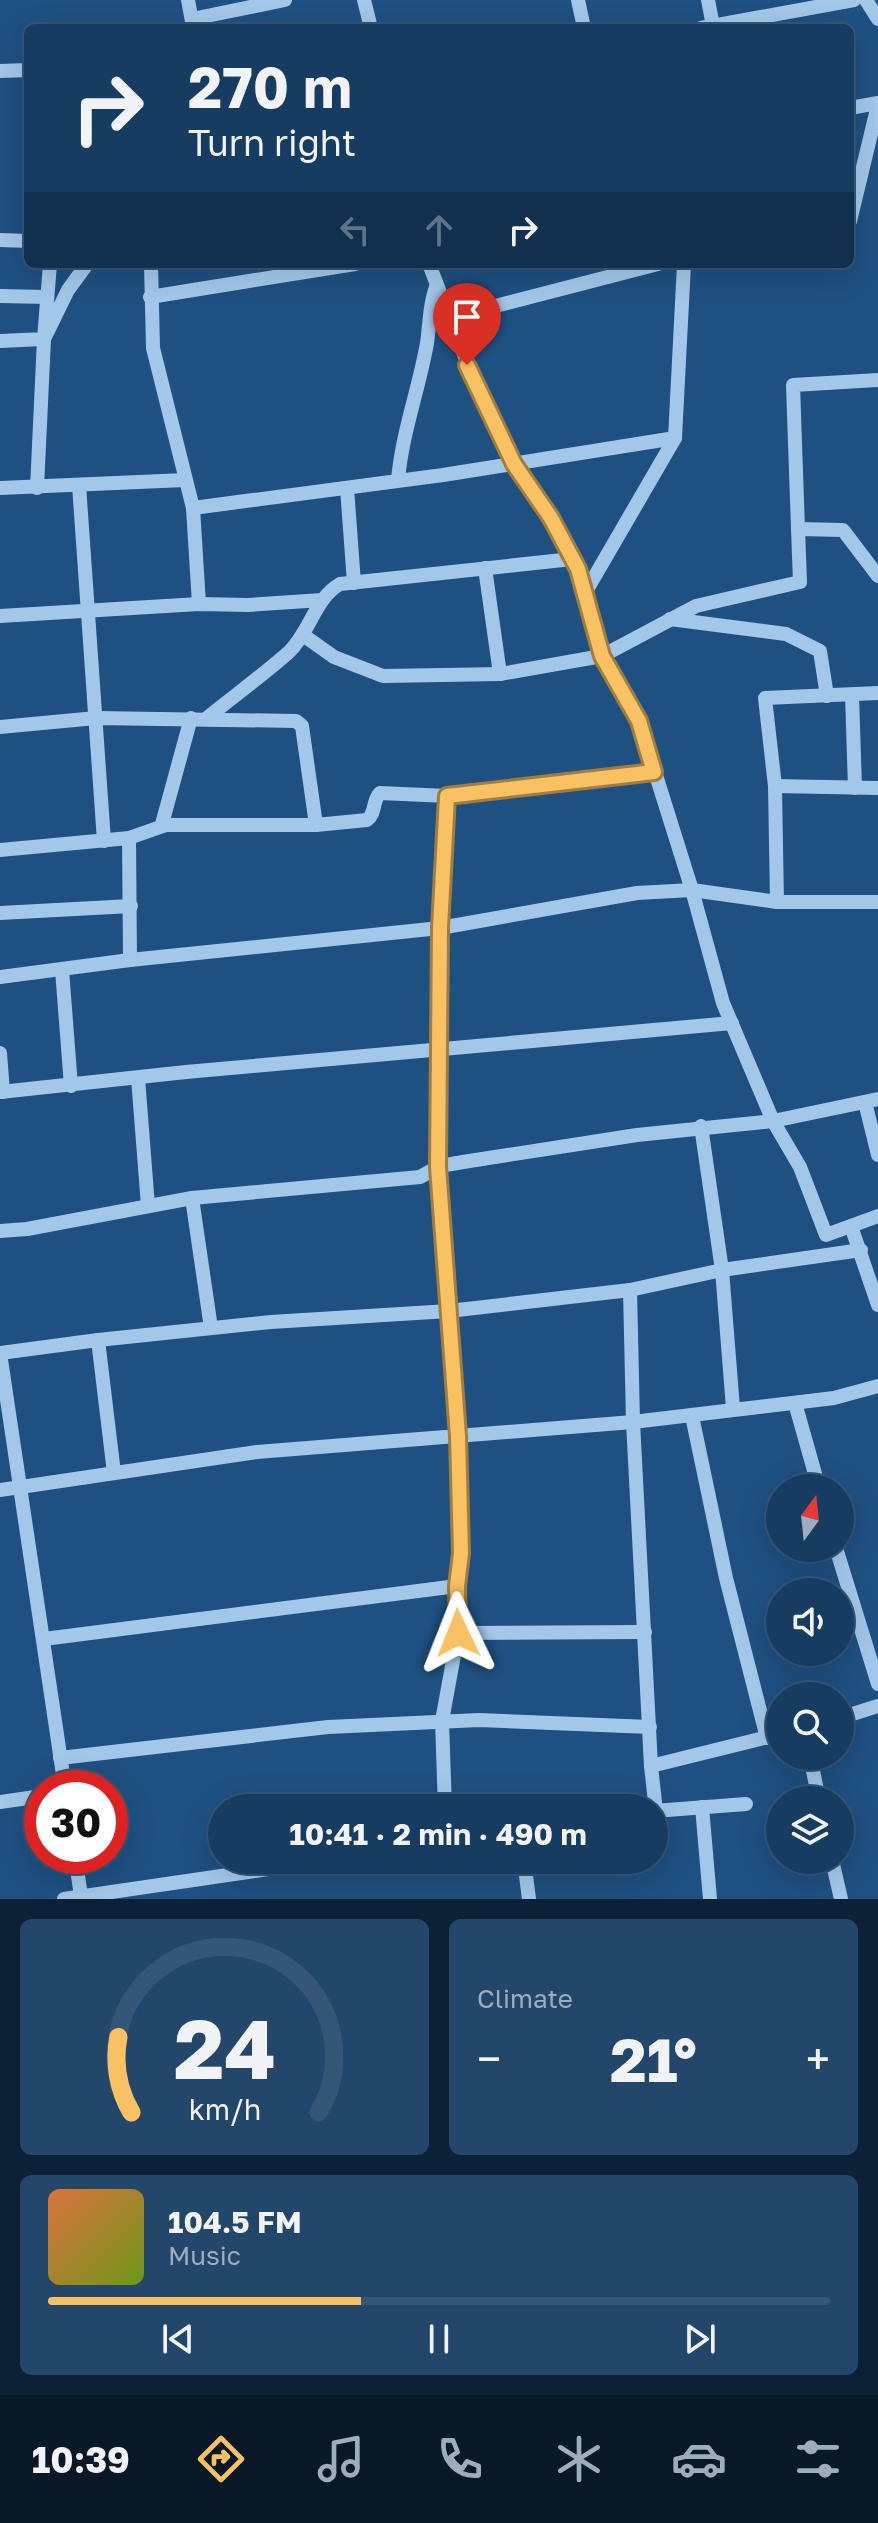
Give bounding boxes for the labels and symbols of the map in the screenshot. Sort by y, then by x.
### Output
pin [433,283,501,365]
north arrow [766,1474,854,1562]
position arrow [416,1591,500,1675]
speed limit sign: 30 [24,1770,128,1874]

